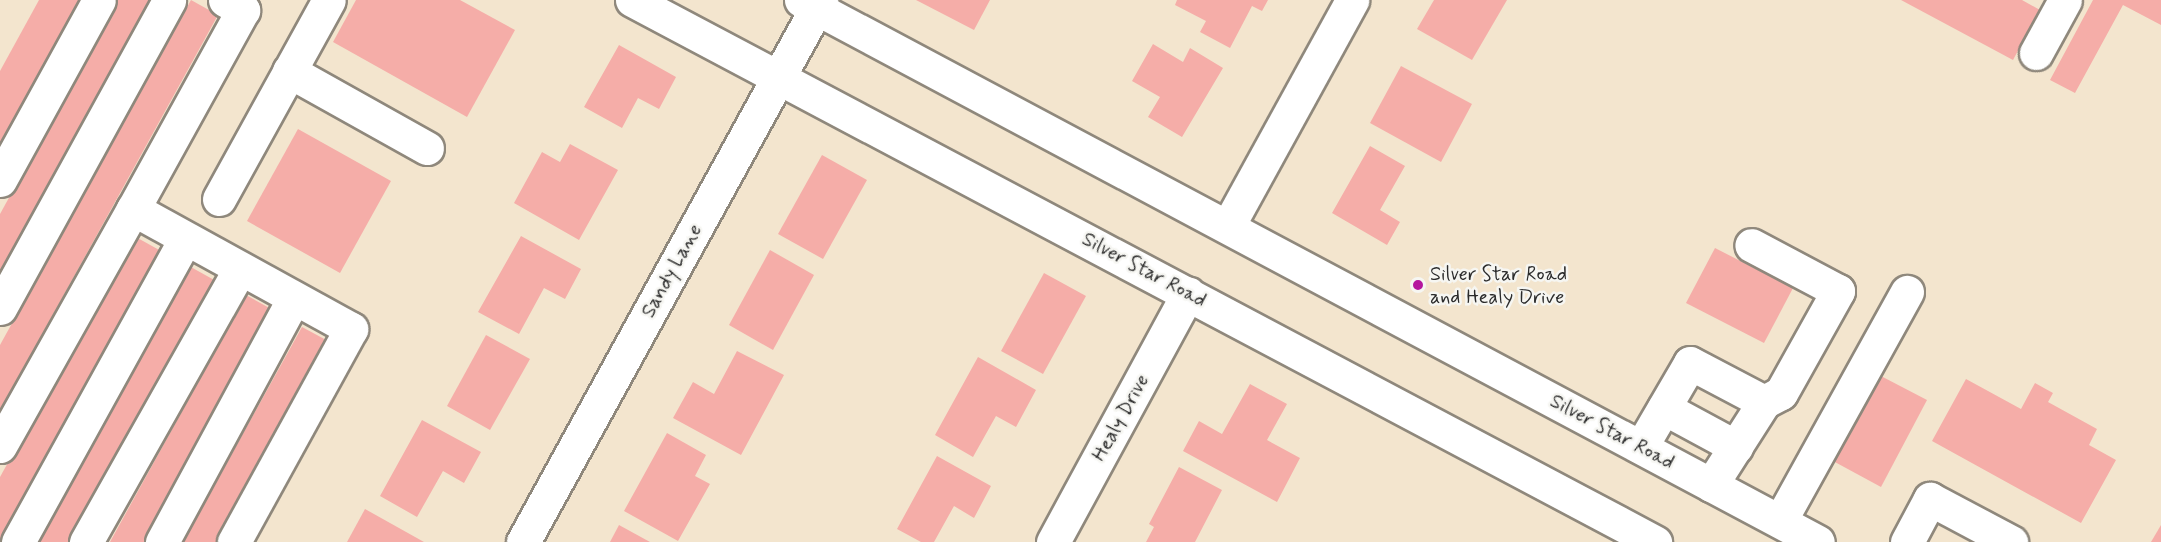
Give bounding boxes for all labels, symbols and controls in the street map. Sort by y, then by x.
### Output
street label: Sandy Lane [637,221,707,321]
street label: Silver Star Road [1079,228,1209,312]
place label: Silver Star Road and Healy Drive [1430,262,1565,309]
marker: Silver Star Road and Healy Drive [1411,278,1425,292]
street label: Healy Drive [1087,370,1155,466]
street label: Silver Star Road [1547,390,1677,474]

